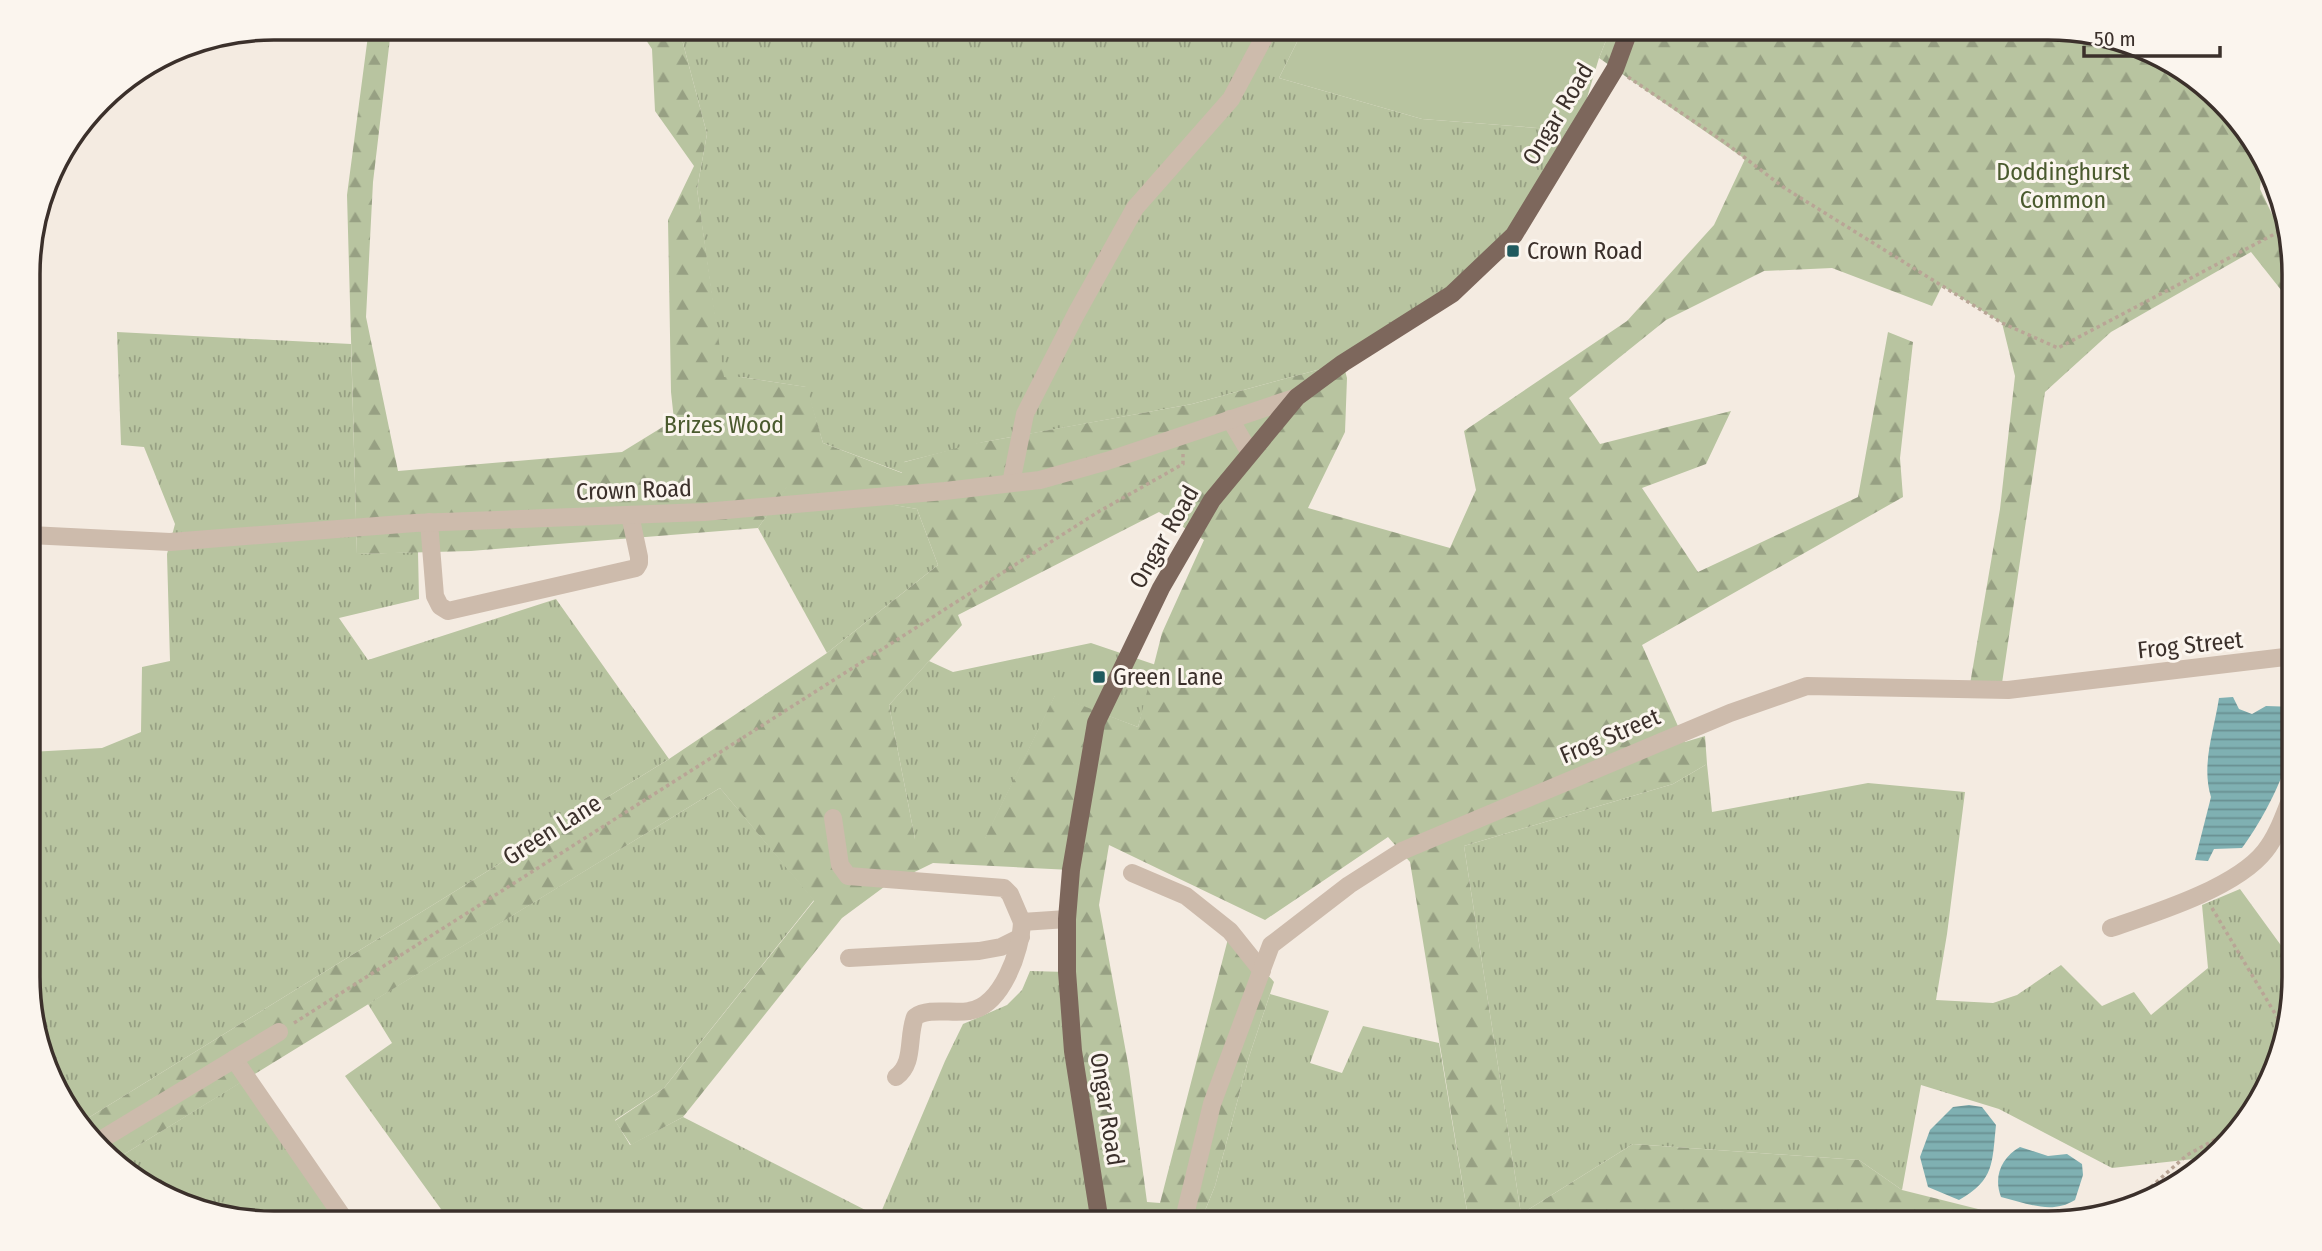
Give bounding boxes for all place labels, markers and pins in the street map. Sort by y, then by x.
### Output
place label: Crown Road [1527,237,1643,265]
marker: Crown Road [1505,243,1521,259]
place label: Green Lane [1113,663,1223,691]
marker: Green Lane [1091,669,1107,685]

